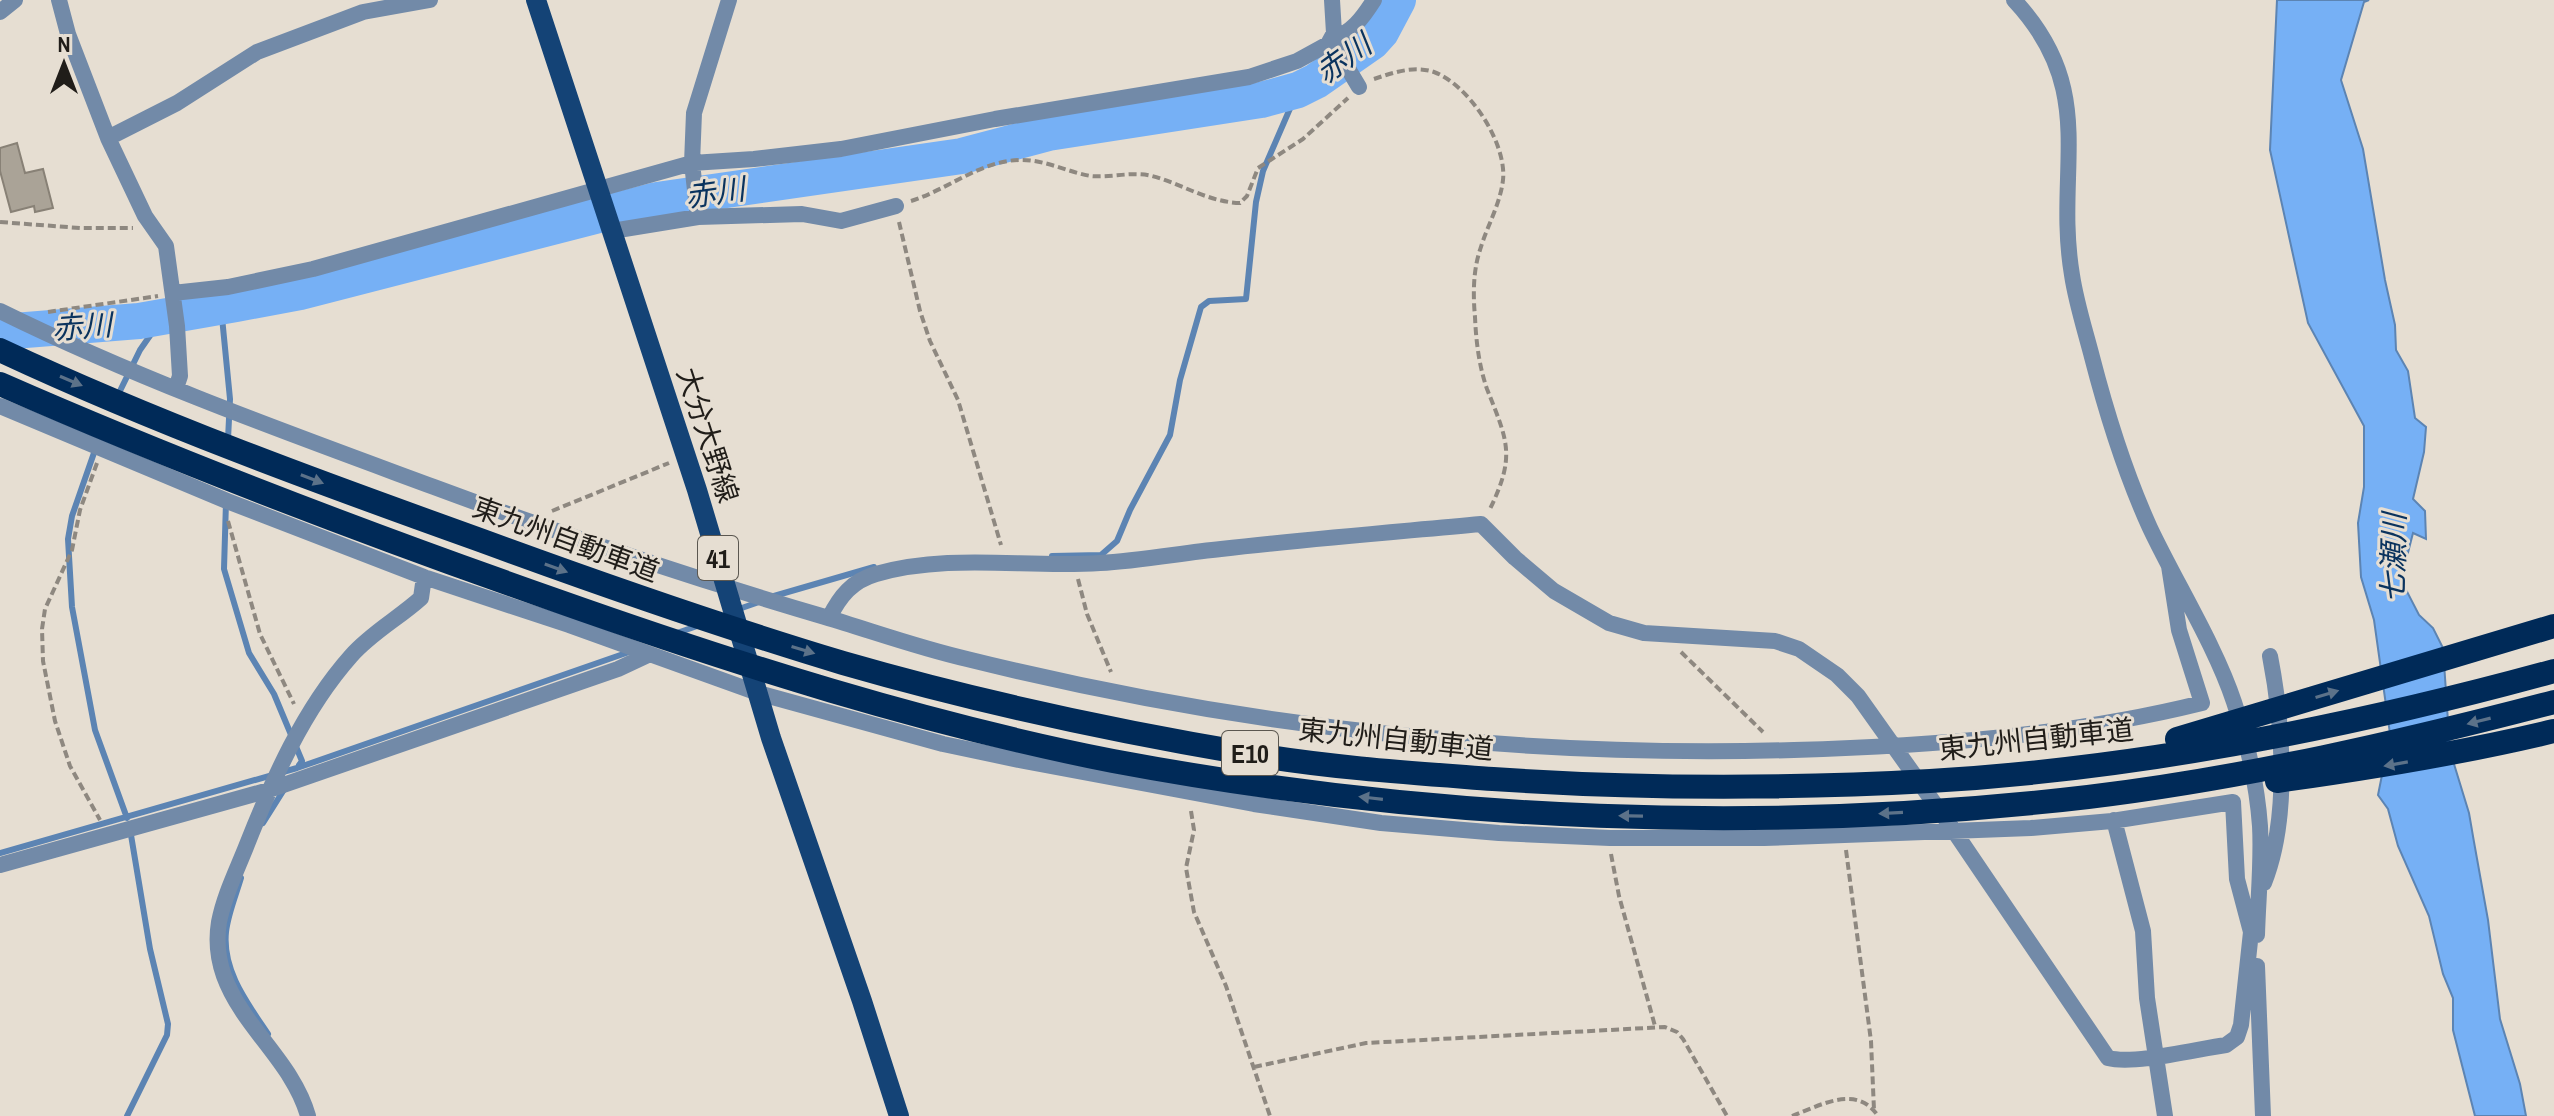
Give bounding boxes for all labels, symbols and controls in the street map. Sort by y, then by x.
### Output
water label: 赤川 [1307,22,1381,92]
north arrow [24,24,104,104]
text: N [57,29,71,59]
water label: 赤川 [683,168,750,216]
water label: 赤川 [51,304,116,348]
street label: 大分大野線 [668,363,748,507]
one-way arrow [59,375,83,388]
one-way arrow [300,473,324,486]
street label: 東九州自動車道 [467,488,665,590]
water label: 七瀬川 [2372,510,2414,603]
road number: 41 [698,536,738,580]
one-way arrow [545,563,569,575]
one-way arrow [792,644,816,657]
one-way arrow [2315,687,2339,700]
street label: 東九州自動車道 [1297,710,1495,768]
street label: 東九州自動車道 [1937,710,2135,768]
one-way arrow [2466,716,2491,728]
road number: E10 [1222,731,1278,775]
one-way arrow [2383,759,2408,771]
one-way arrow [1359,791,1384,804]
one-way arrow [1878,806,1903,819]
one-way arrow [1618,809,1643,822]

